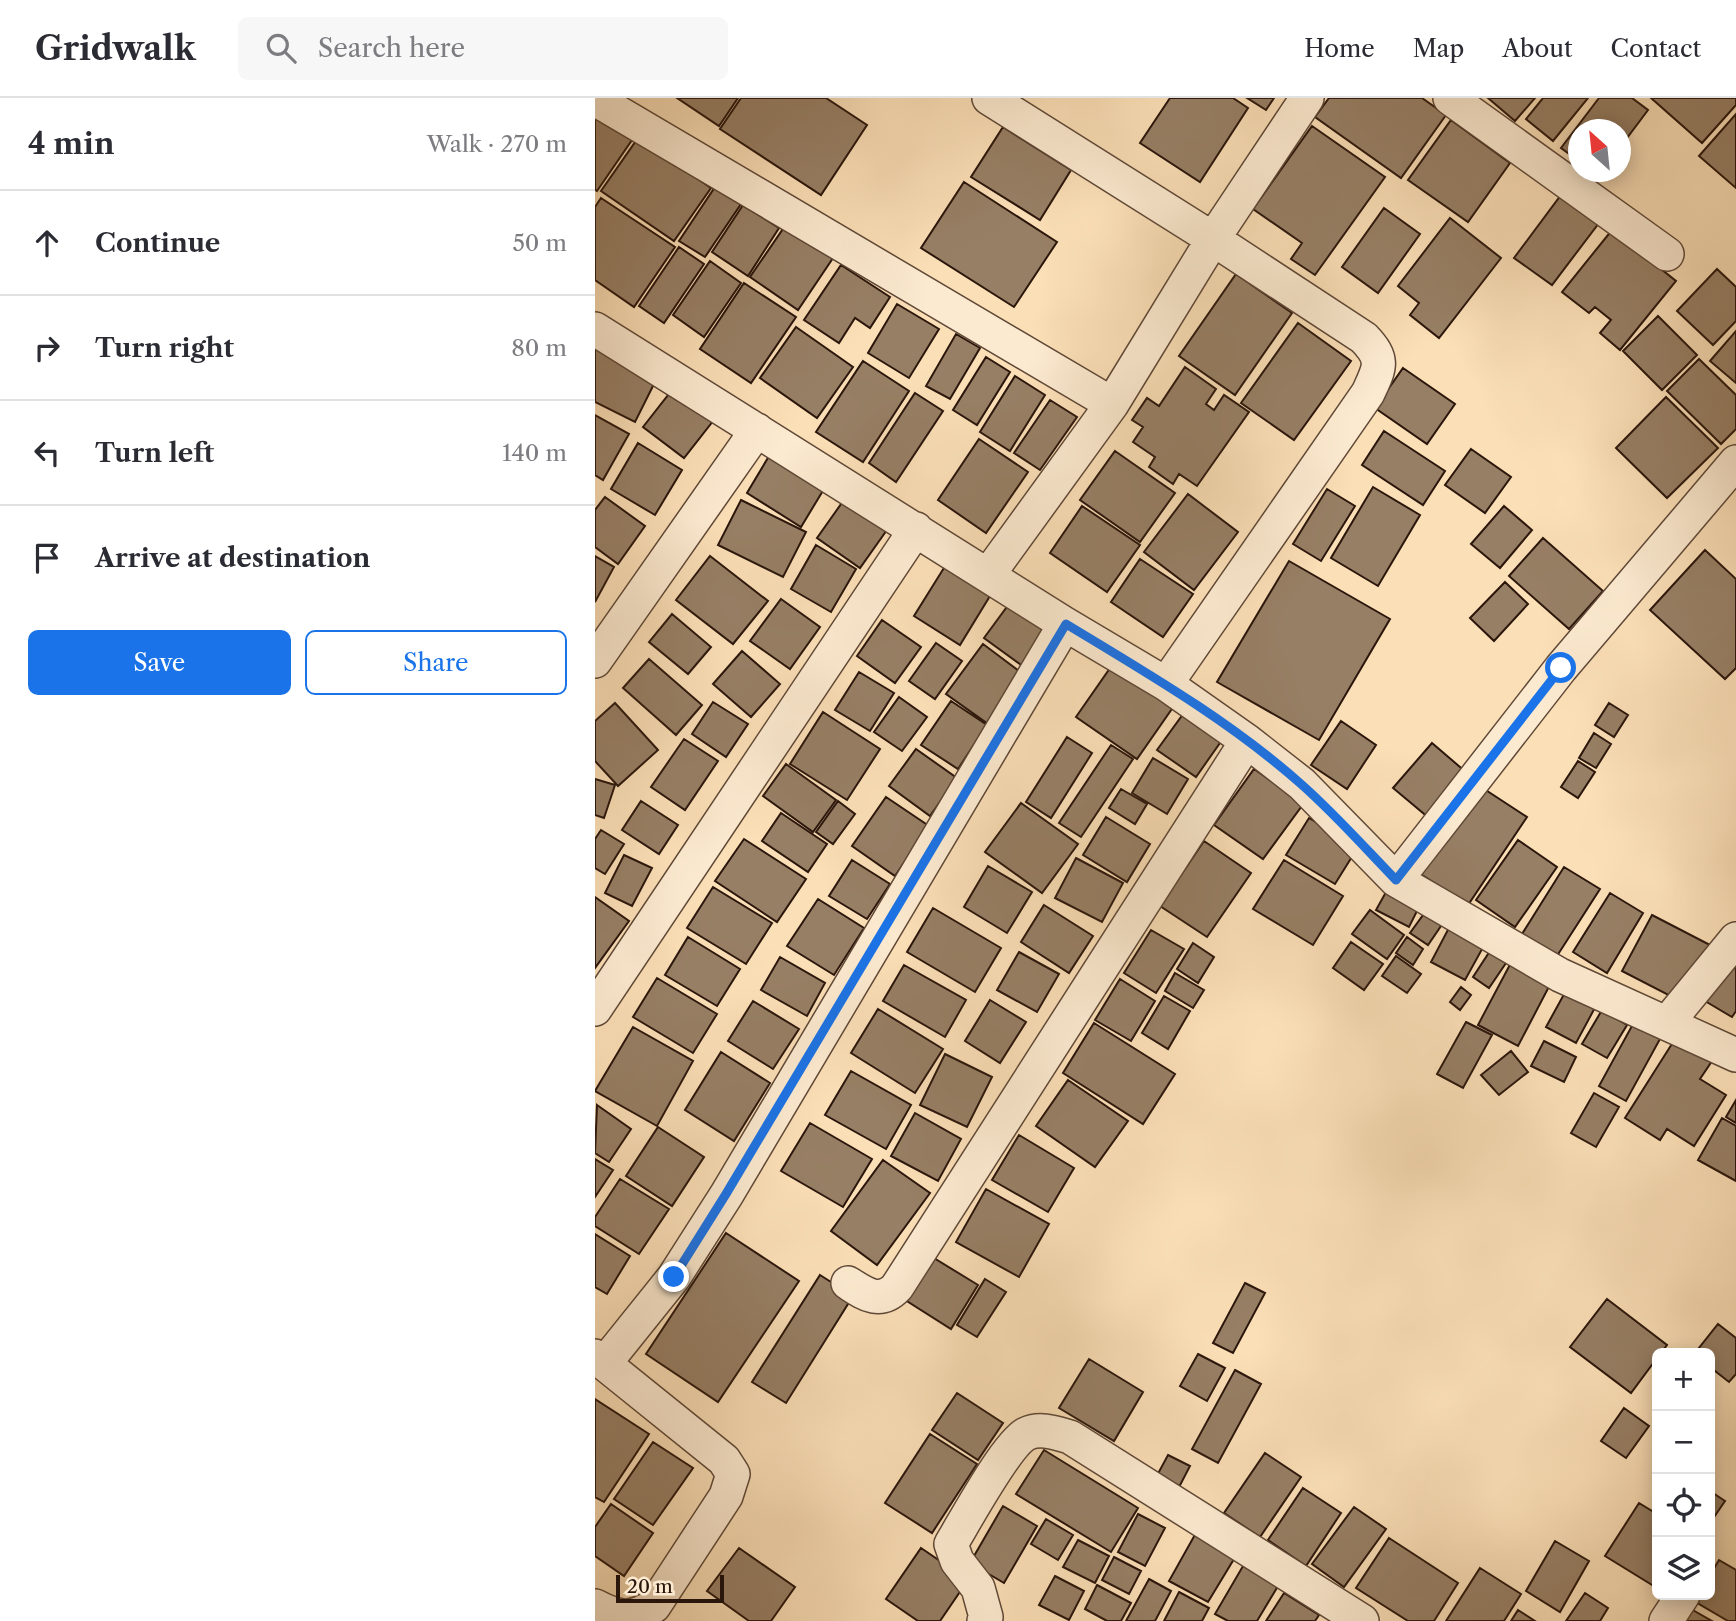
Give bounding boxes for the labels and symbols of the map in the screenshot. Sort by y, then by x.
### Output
north arrow [1568,119,1631,182]
route start [1545,652,1576,683]
route end [658,1261,689,1292]
scale bar [616,1572,725,1604]

